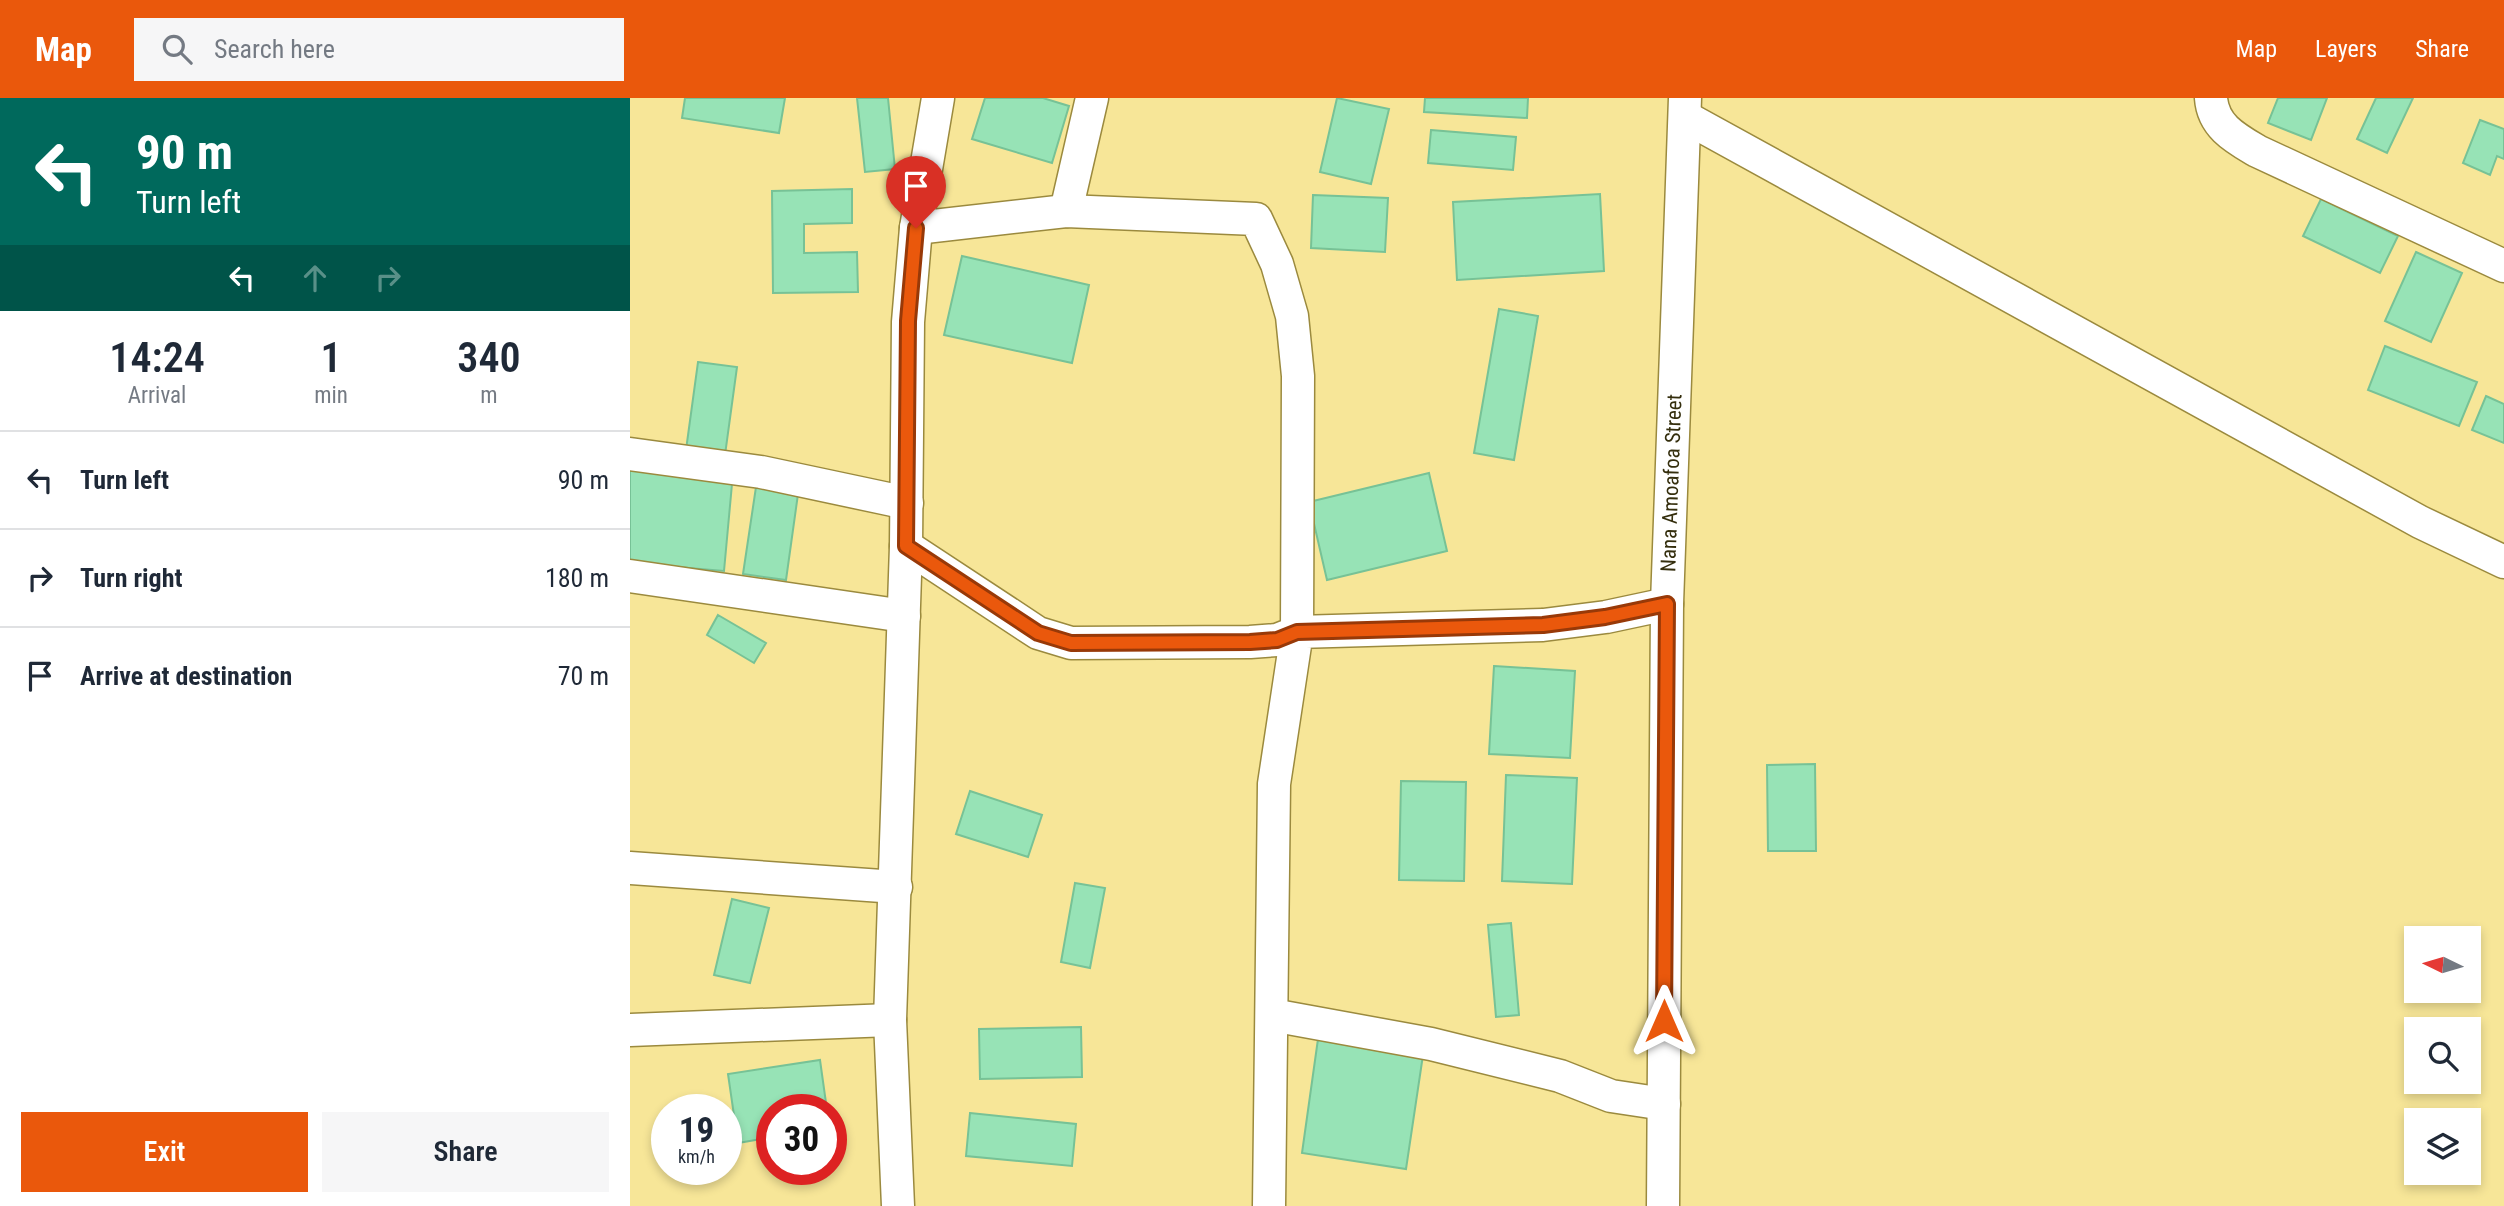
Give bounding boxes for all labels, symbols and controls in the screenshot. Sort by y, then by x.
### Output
search box [134,18,624,81]
text: Map [35,30,92,69]
icon: search [158,30,196,68]
text: Search here [214,34,335,64]
text: Map [2236,35,2277,63]
text: Layers [2315,35,2377,63]
text: Share [2415,35,2469,63]
text: 90 m [136,124,233,181]
icon: left [21,126,112,217]
pin [886,156,946,228]
icon: arrive [897,167,935,205]
text: Turn left [136,183,241,221]
icon: left [223,259,261,297]
icon: ahead [296,259,334,297]
icon: right [369,259,407,297]
text: 14:24 [109,333,205,382]
text: 1 [321,333,342,382]
text: 340 [457,333,521,382]
text: Arrival [128,382,186,409]
text: min [314,382,348,409]
text: m [480,382,498,409]
street label: Nana Amoafoa Street [1656,394,1686,572]
icon: left [21,461,59,499]
text: Turn left [80,465,169,495]
text: 90 m [558,465,609,495]
icon: right [21,559,59,597]
text: Turn right [80,563,182,593]
text: 180 m [545,563,609,593]
icon: arrive [21,657,59,695]
text: Arrive at destination [80,661,292,691]
text: 70 m [558,661,609,691]
north arrow [2404,926,2482,1003]
map controls [2404,926,2481,1185]
position arrow [1627,984,1701,1058]
button: search [2404,1017,2481,1094]
speed limit sign: 30 [756,1094,847,1185]
button: layers [2404,1108,2481,1185]
text: 19 [679,1110,714,1151]
button: Exit [21,1112,308,1192]
button: Share [322,1112,609,1192]
text: km/h [678,1146,715,1167]

